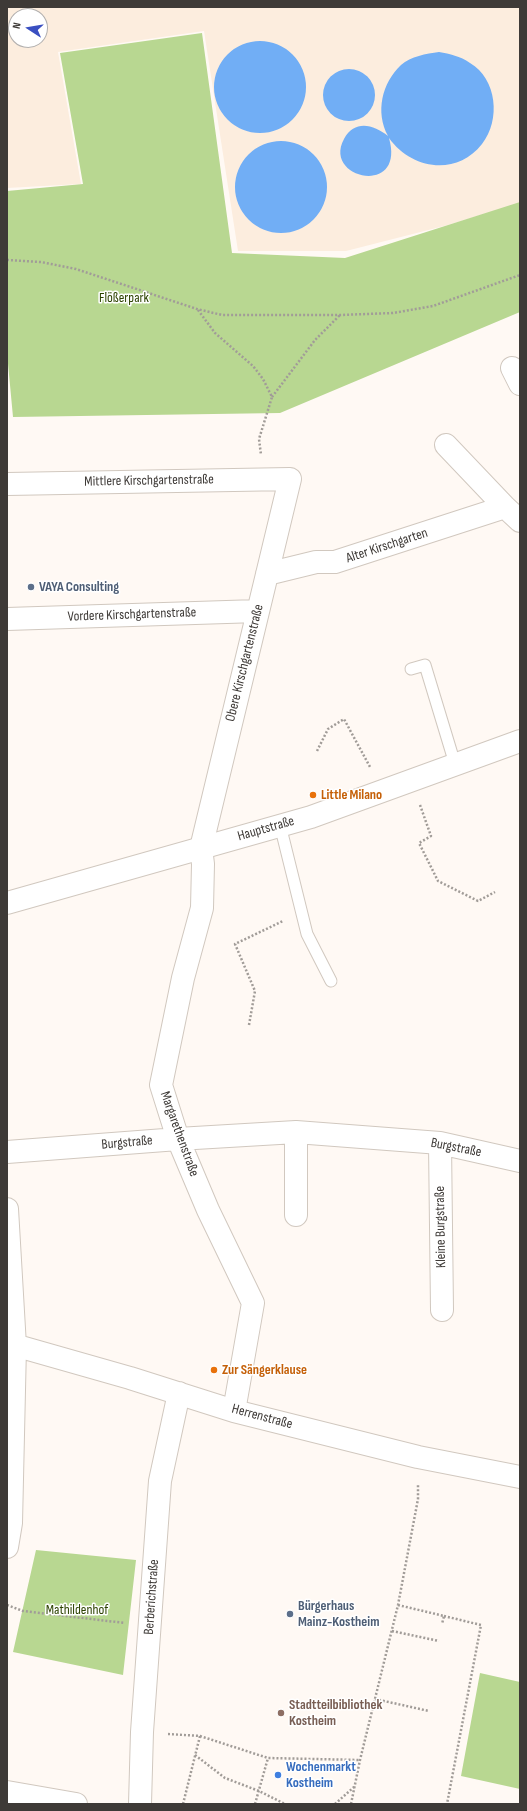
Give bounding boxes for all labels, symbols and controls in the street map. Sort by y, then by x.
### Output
north arrow [8,8,48,48]
text: N [10,21,24,30]
park label: Flößerpark [99,290,149,306]
street label: Mittlere Kirschgartenstraße [84,471,214,491]
street label: Alter Kirschgarten [344,525,430,567]
place label: VAYA Consulting [39,579,119,595]
marker: VAYA Consulting [26,582,36,592]
street label: Obere Kirschgartenstraße [222,603,268,723]
street label: Vordere Kirschgartenstraße [67,604,197,626]
place label: Little Milano [321,787,382,803]
marker: Little Milano [308,790,318,800]
street label: Hauptstraße [236,813,296,845]
street label: Margarethenstraße [156,1089,202,1179]
street label: Burgstraße [101,1132,153,1154]
street label: Burgstraße [429,1135,483,1161]
street label: Kleine Burgstraße [432,1186,450,1268]
place label: Zur Sängerklause [222,1362,307,1378]
marker: Zur Sängerklause [209,1365,219,1375]
street label: Herrenstraße [230,1401,294,1433]
street label: Berberichstraße [141,1559,163,1635]
place label: Bürgerhaus Mainz-Kostheim [298,1598,379,1630]
park label: Mathildenhof [46,1602,108,1618]
marker: Bürgerhaus Mainz-Kostheim [285,1609,295,1619]
place label: Stadtteilbibliothek Kostheim [289,1697,382,1730]
marker: Stadtteilbibliothek Kostheim [276,1708,286,1718]
place label: Wochenmarkt Kostheim [286,1759,356,1792]
marker: Wochenmarkt Kostheim [273,1770,283,1780]

